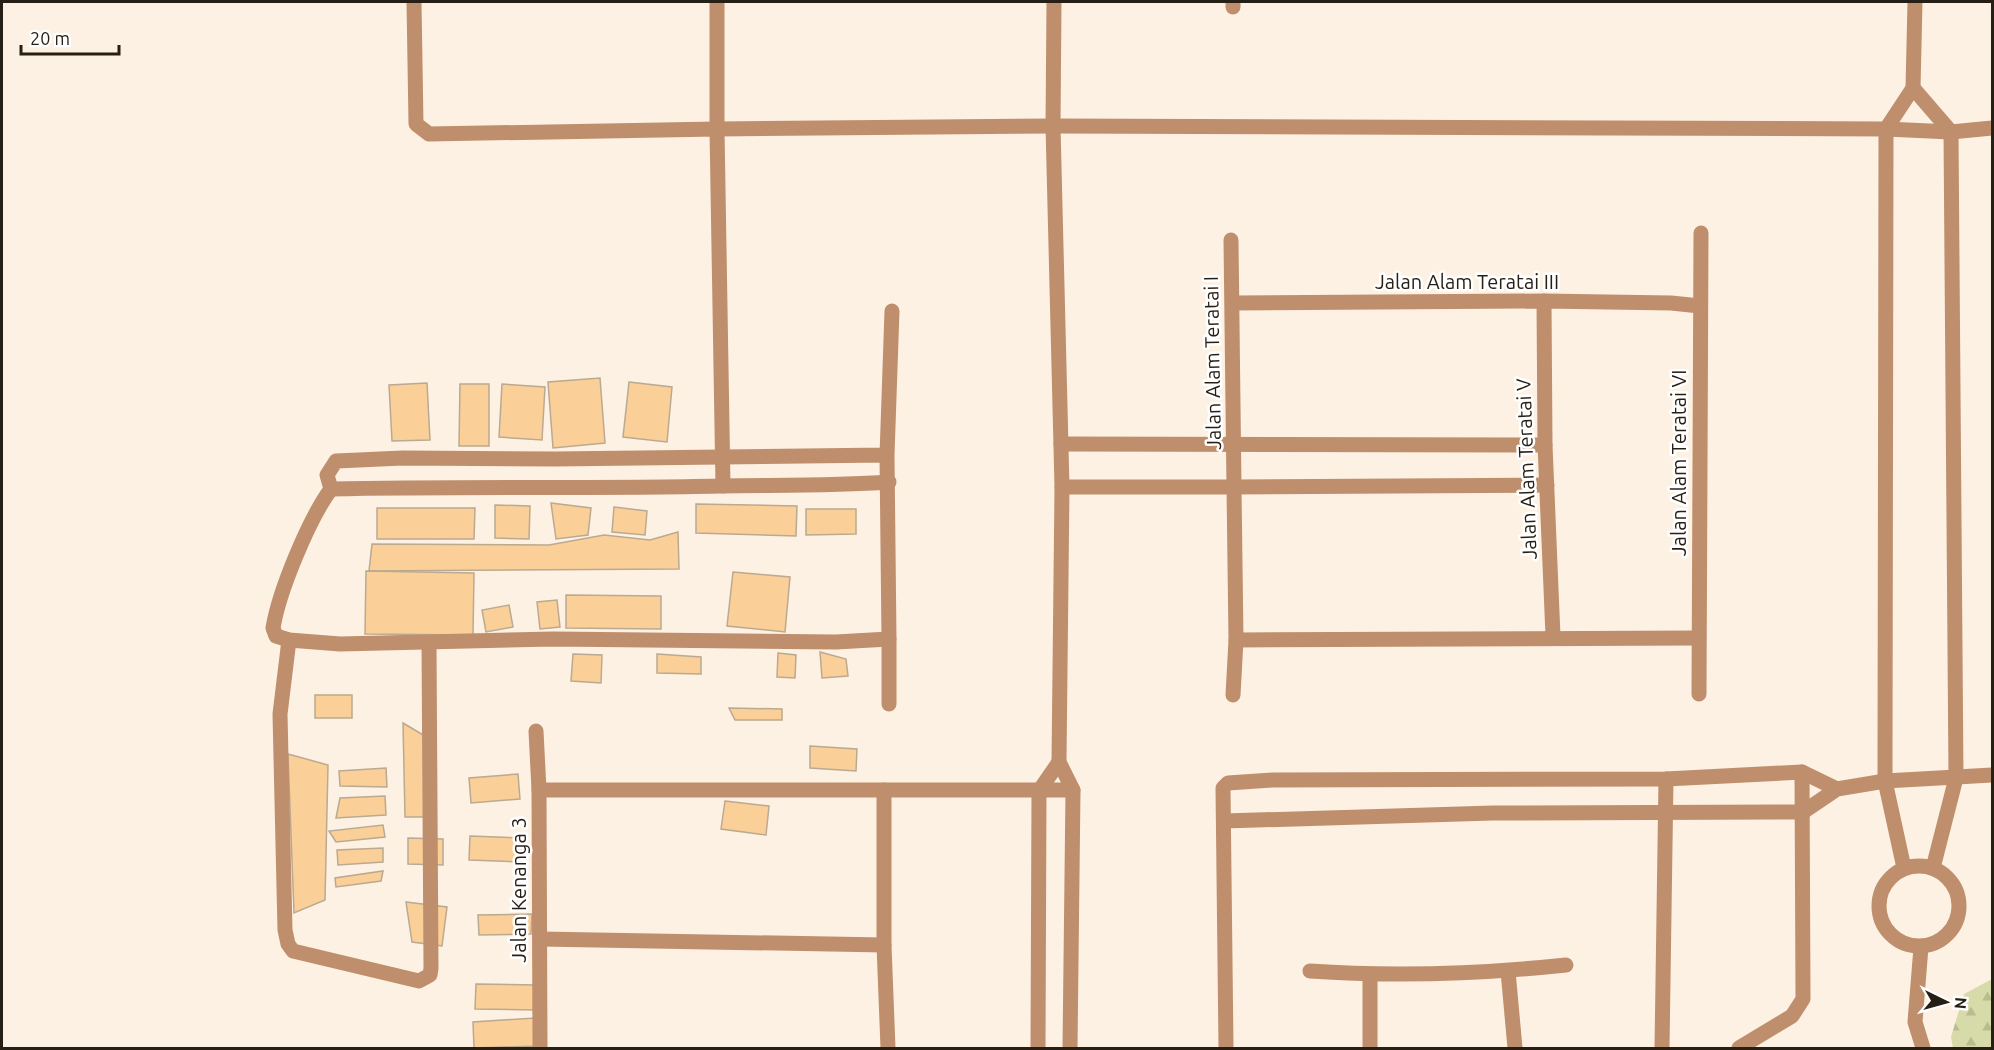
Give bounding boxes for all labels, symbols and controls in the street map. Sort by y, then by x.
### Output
scale bar [21,18,118,56]
text: 20 m [30,28,70,48]
street label: Jalan Alam Teratai III [1375,270,1559,293]
street label: Jalan Alam Teratai I [1199,276,1225,450]
street label: Jalan Alam Teratai VI [1667,370,1690,556]
street label: Jalan Alam Teratai V [1511,378,1541,560]
street label: Jalan Kenanga 3 [507,817,530,963]
north arrow [1916,972,1976,1032]
text: N [1951,997,1970,1010]

